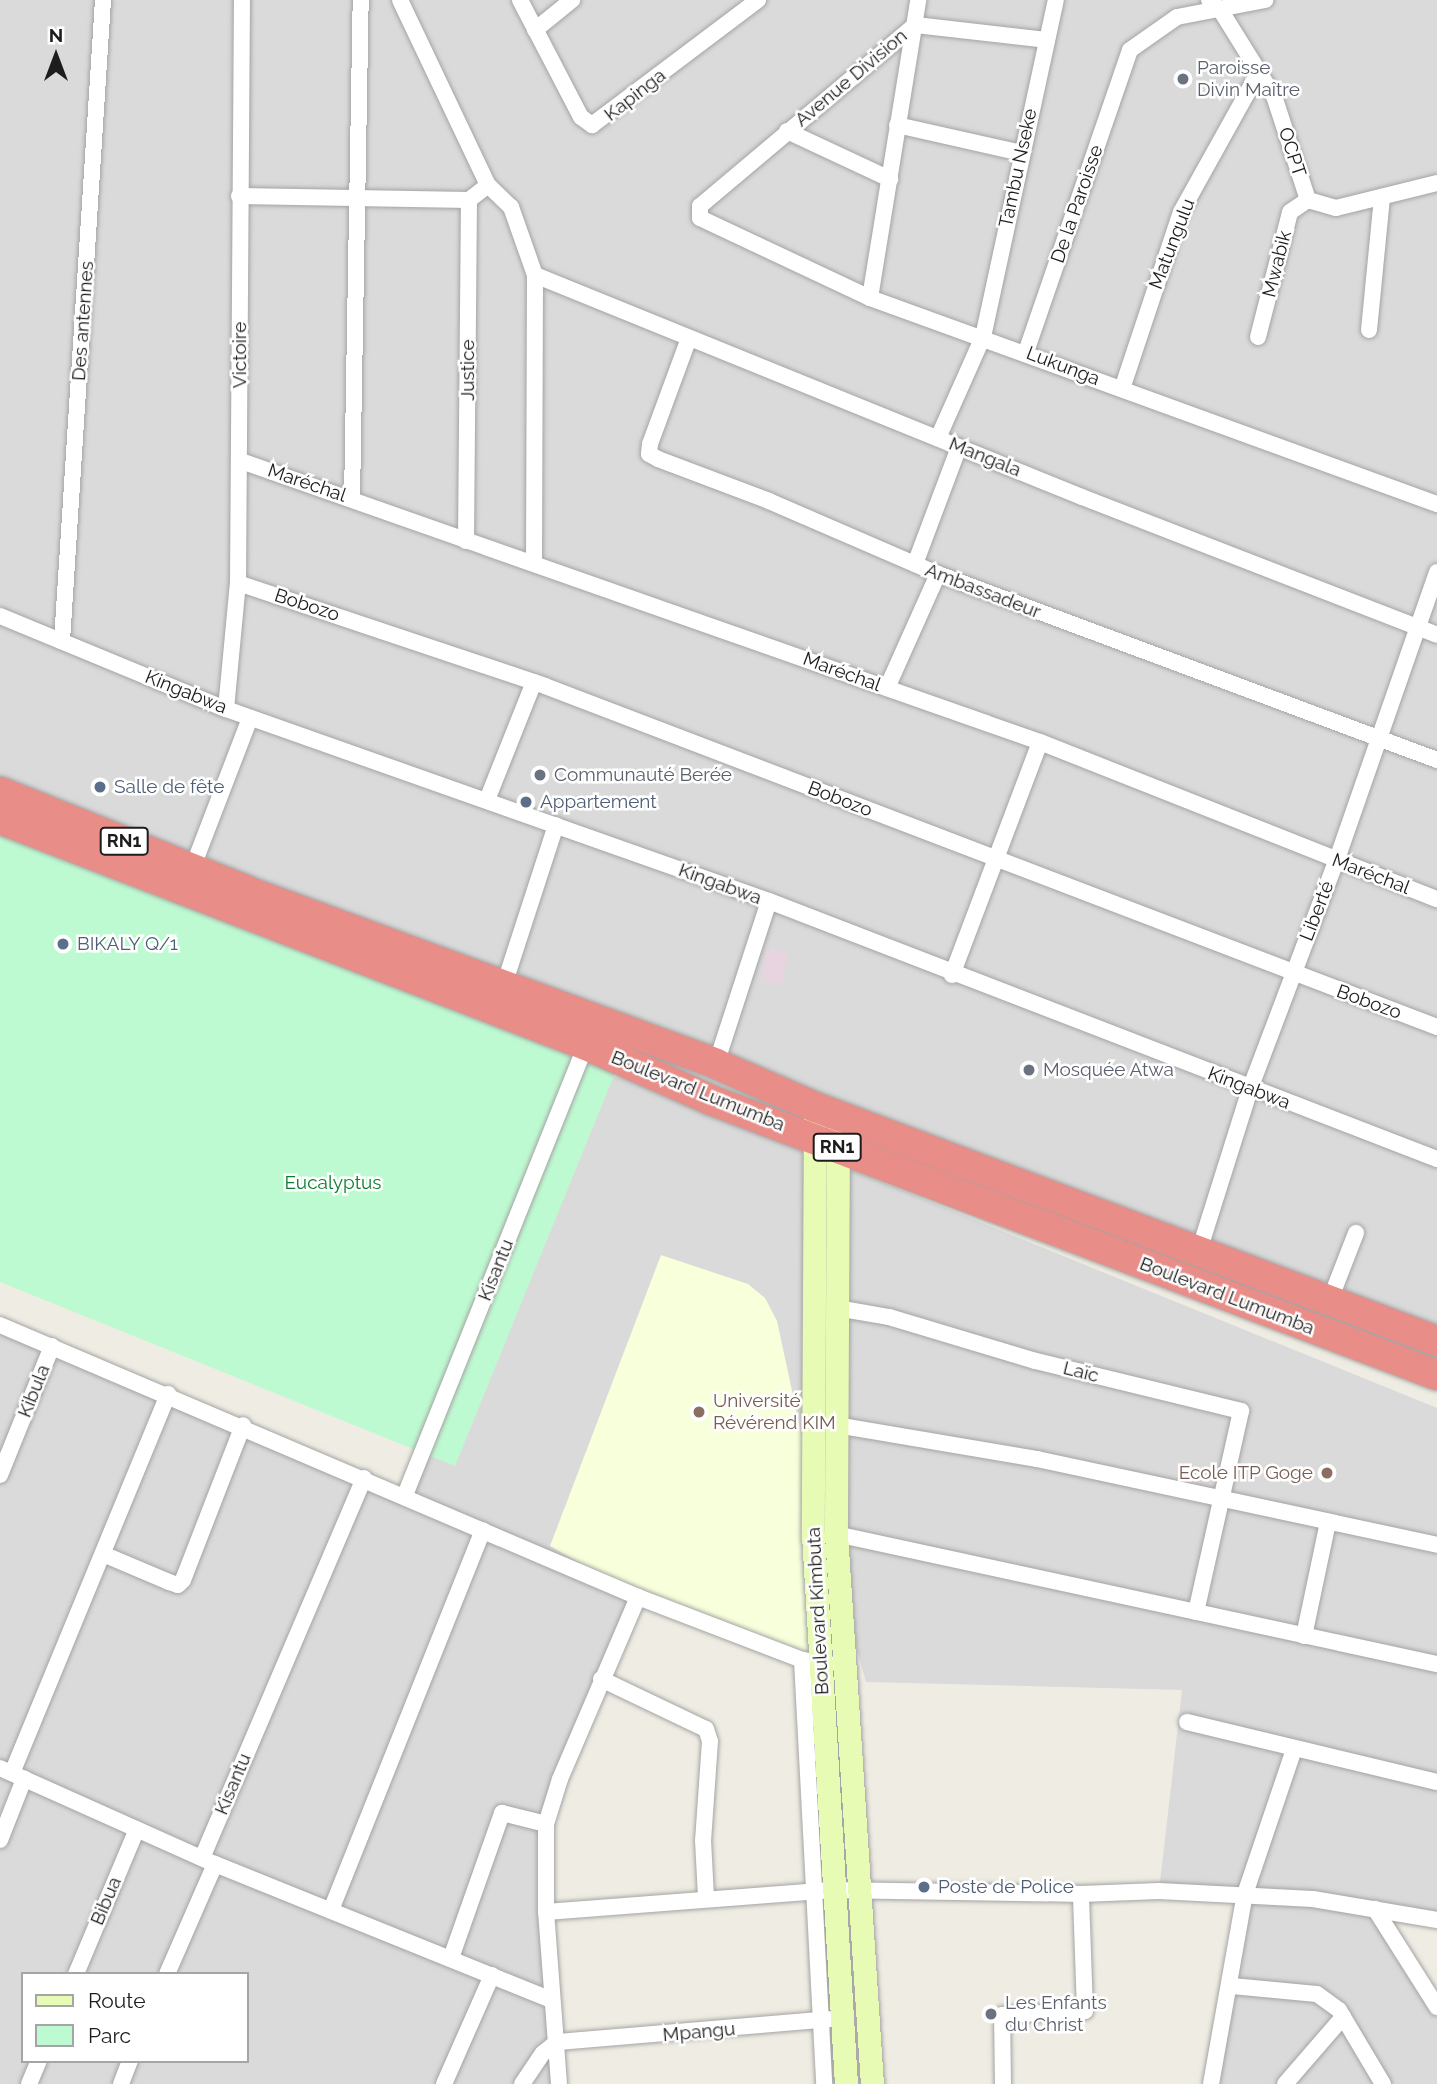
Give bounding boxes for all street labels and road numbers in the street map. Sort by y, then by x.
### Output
street label: Avenue Division [790,25,912,131]
street label: Kapinga [600,64,670,126]
street label: Tambu Nseke [994,107,1042,229]
street label: OCPT [1273,124,1311,180]
street label: De la Paroisse [1046,142,1108,266]
street label: Matungulu [1144,196,1200,292]
street label: Mwabik [1258,228,1296,300]
street label: Des antennes [67,260,99,382]
street label: Victoire [229,322,251,388]
street label: Justice [457,339,479,401]
street label: Lukunga [1023,342,1103,390]
street label: Mangala [946,432,1024,482]
street label: Maréchal [265,459,349,507]
street label: Ambassadeur [922,558,1044,624]
street label: Bobozo [272,584,342,626]
street label: Maréchal [800,647,884,697]
street label: Kingabwa [142,665,230,719]
street label: Bobozo [805,776,875,822]
road number: RN1 [100,826,148,856]
street label: Maréchal [1329,849,1413,899]
street label: Kingabwa [675,858,765,910]
street label: Liberté [1295,878,1339,944]
street label: Bobozo [1334,980,1404,1024]
street label: Boulevard Lumumba [608,1046,788,1136]
street label: Kingabwa [1205,1062,1293,1114]
road number: RN1 [812,1132,862,1162]
street label: Kisantu [473,1236,519,1304]
street label: Boulevard Lumumba [1136,1252,1318,1340]
street label: Laïc [1061,1357,1101,1387]
street label: Kibula [13,1361,55,1421]
street label: Boulevard Kimbuta [802,1526,834,1696]
street label: Kisantu [210,1750,256,1818]
street label: Bibua [86,1873,126,1929]
street label: Mpangu [662,2017,736,2047]

